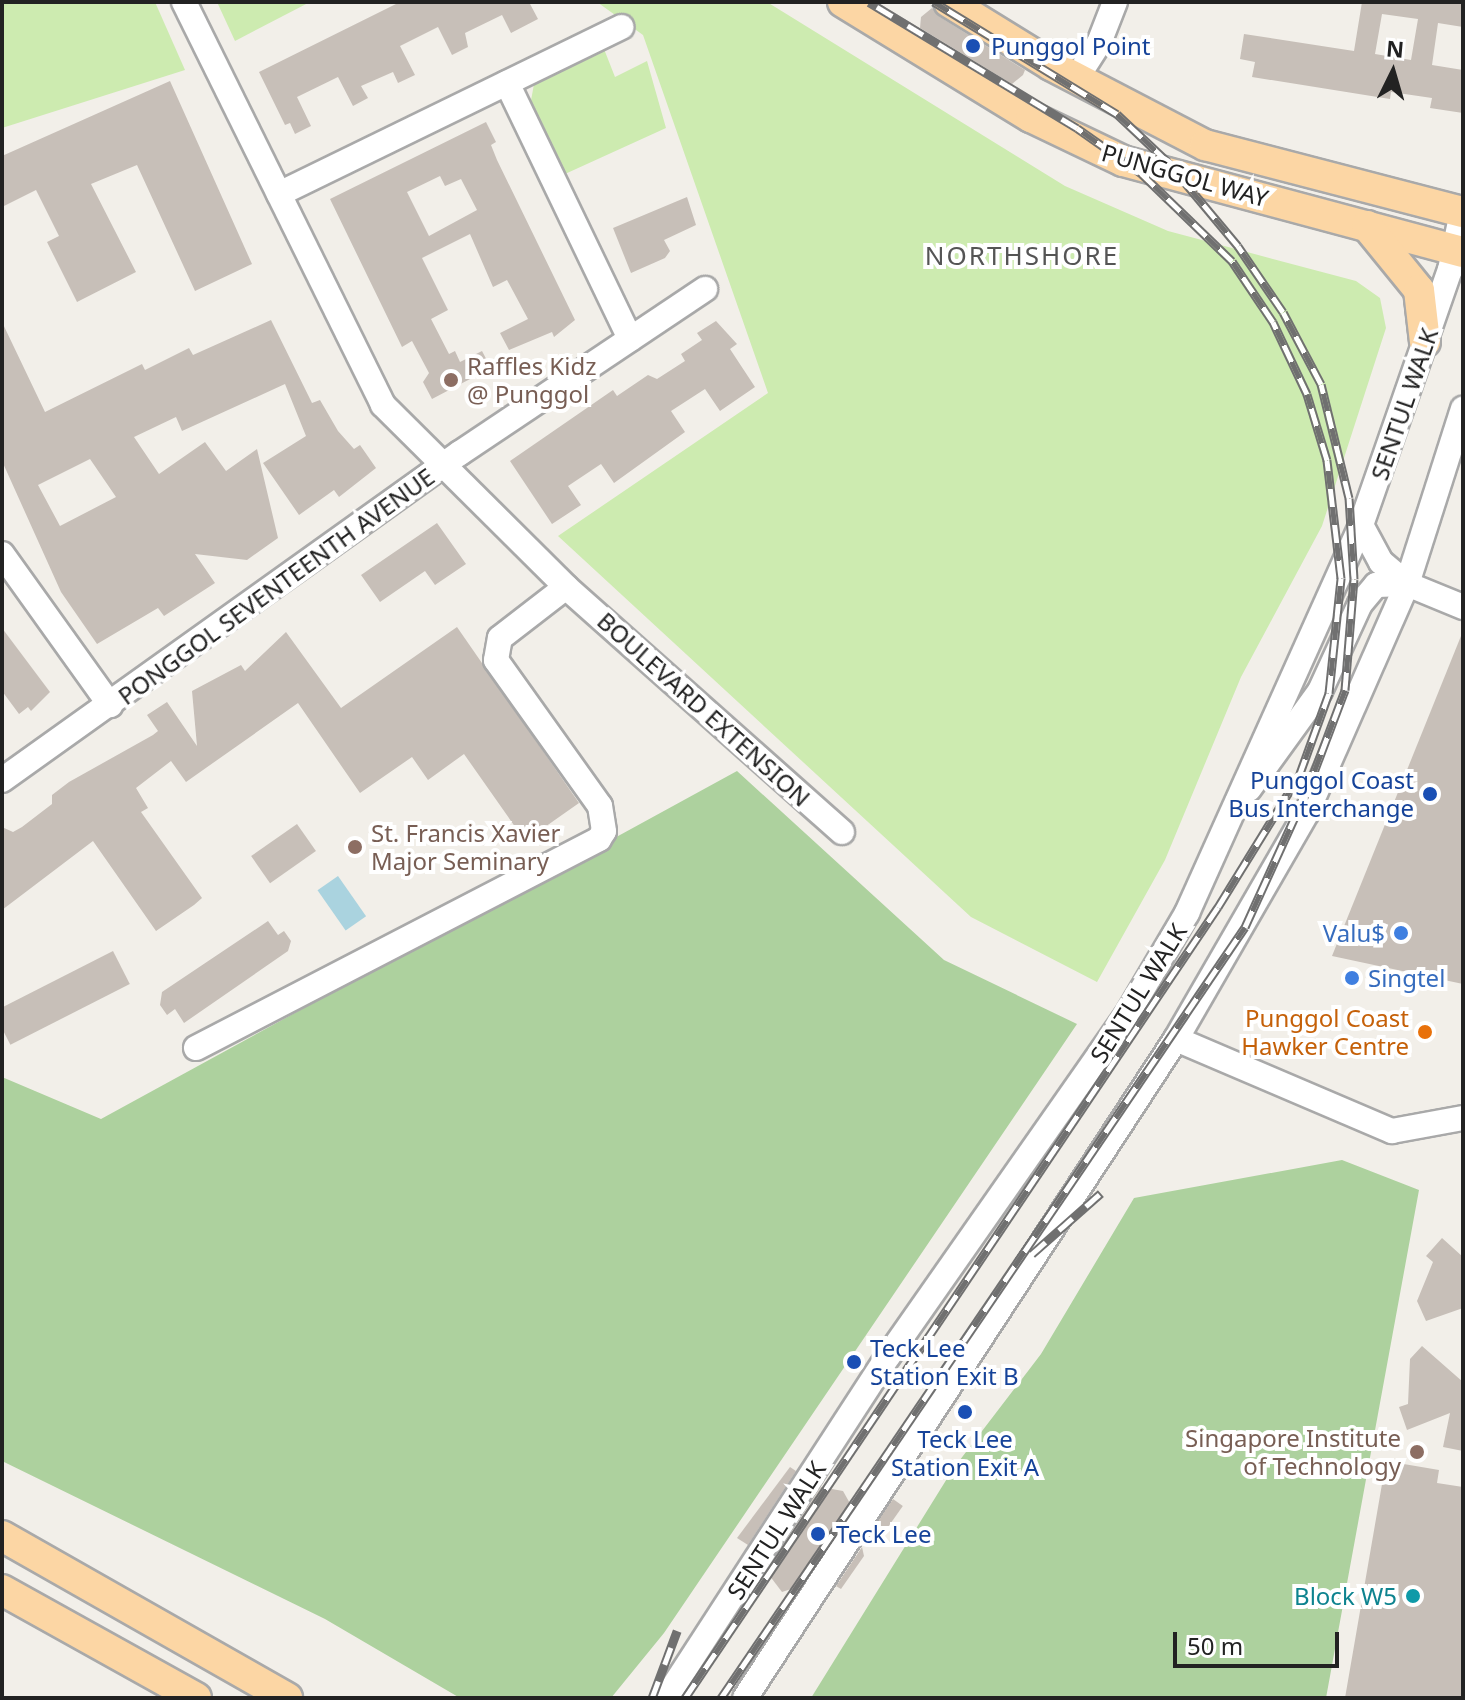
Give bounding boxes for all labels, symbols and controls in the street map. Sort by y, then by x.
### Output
place label: Punggol Point [991,32,1150,60]
north arrow [1353,32,1433,112]
text: N [1385,32,1405,64]
marker: Punggol Point [962,35,984,57]
street label: PUNGGOL WAY [1099,138,1271,212]
district label: NORTHSHORE [925,240,1119,272]
street label: SENTUL WALK [1365,324,1443,484]
place label: Raffles Kidz @ Punggol [467,352,596,408]
marker: Raffles Kidz @ Punggol [442,371,460,389]
street label: PONGGOL SEVENTEENTH AVENUE [112,462,440,710]
street label: BOULEVARD EXTENSION [592,606,816,812]
place label: Punggol Coast Bus Interchange [1228,766,1414,822]
marker: Punggol Coast Bus Interchange [1421,785,1439,803]
place label: St. Francis Xavier Major Seminary [371,819,561,875]
marker: St. Francis Xavier Major Seminary [346,838,364,856]
street label: SENTUL WALK [1084,918,1192,1068]
place label: Valu$ [1323,919,1385,947]
marker: Valu$ [1392,924,1410,942]
place label: Singtel [1368,964,1445,992]
marker: Singtel [1343,969,1361,987]
place label: Punggol Coast Hawker Centre [1241,1004,1409,1060]
marker: Punggol Coast Hawker Centre [1416,1023,1434,1041]
place label: Teck Lee Station Exit B [870,1334,1018,1390]
marker: Teck Lee Station Exit B [845,1353,863,1371]
marker: Teck Lee Station Exit A [956,1403,974,1421]
place label: Singapore Institute of Technology [1185,1424,1401,1480]
place label: Teck Lee Station Exit A [891,1425,1039,1481]
marker: Singapore Institute of Technology [1408,1443,1426,1461]
street label: SENTUL WALK [721,1456,831,1604]
place label: Teck Lee [836,1520,931,1548]
marker: Teck Lee [807,1523,829,1545]
place label: Block W5 [1294,1582,1397,1610]
marker: Block W5 [1404,1587,1422,1605]
scale bar [1177,1616,1343,1666]
text: 50 m [1187,1629,1243,1662]

